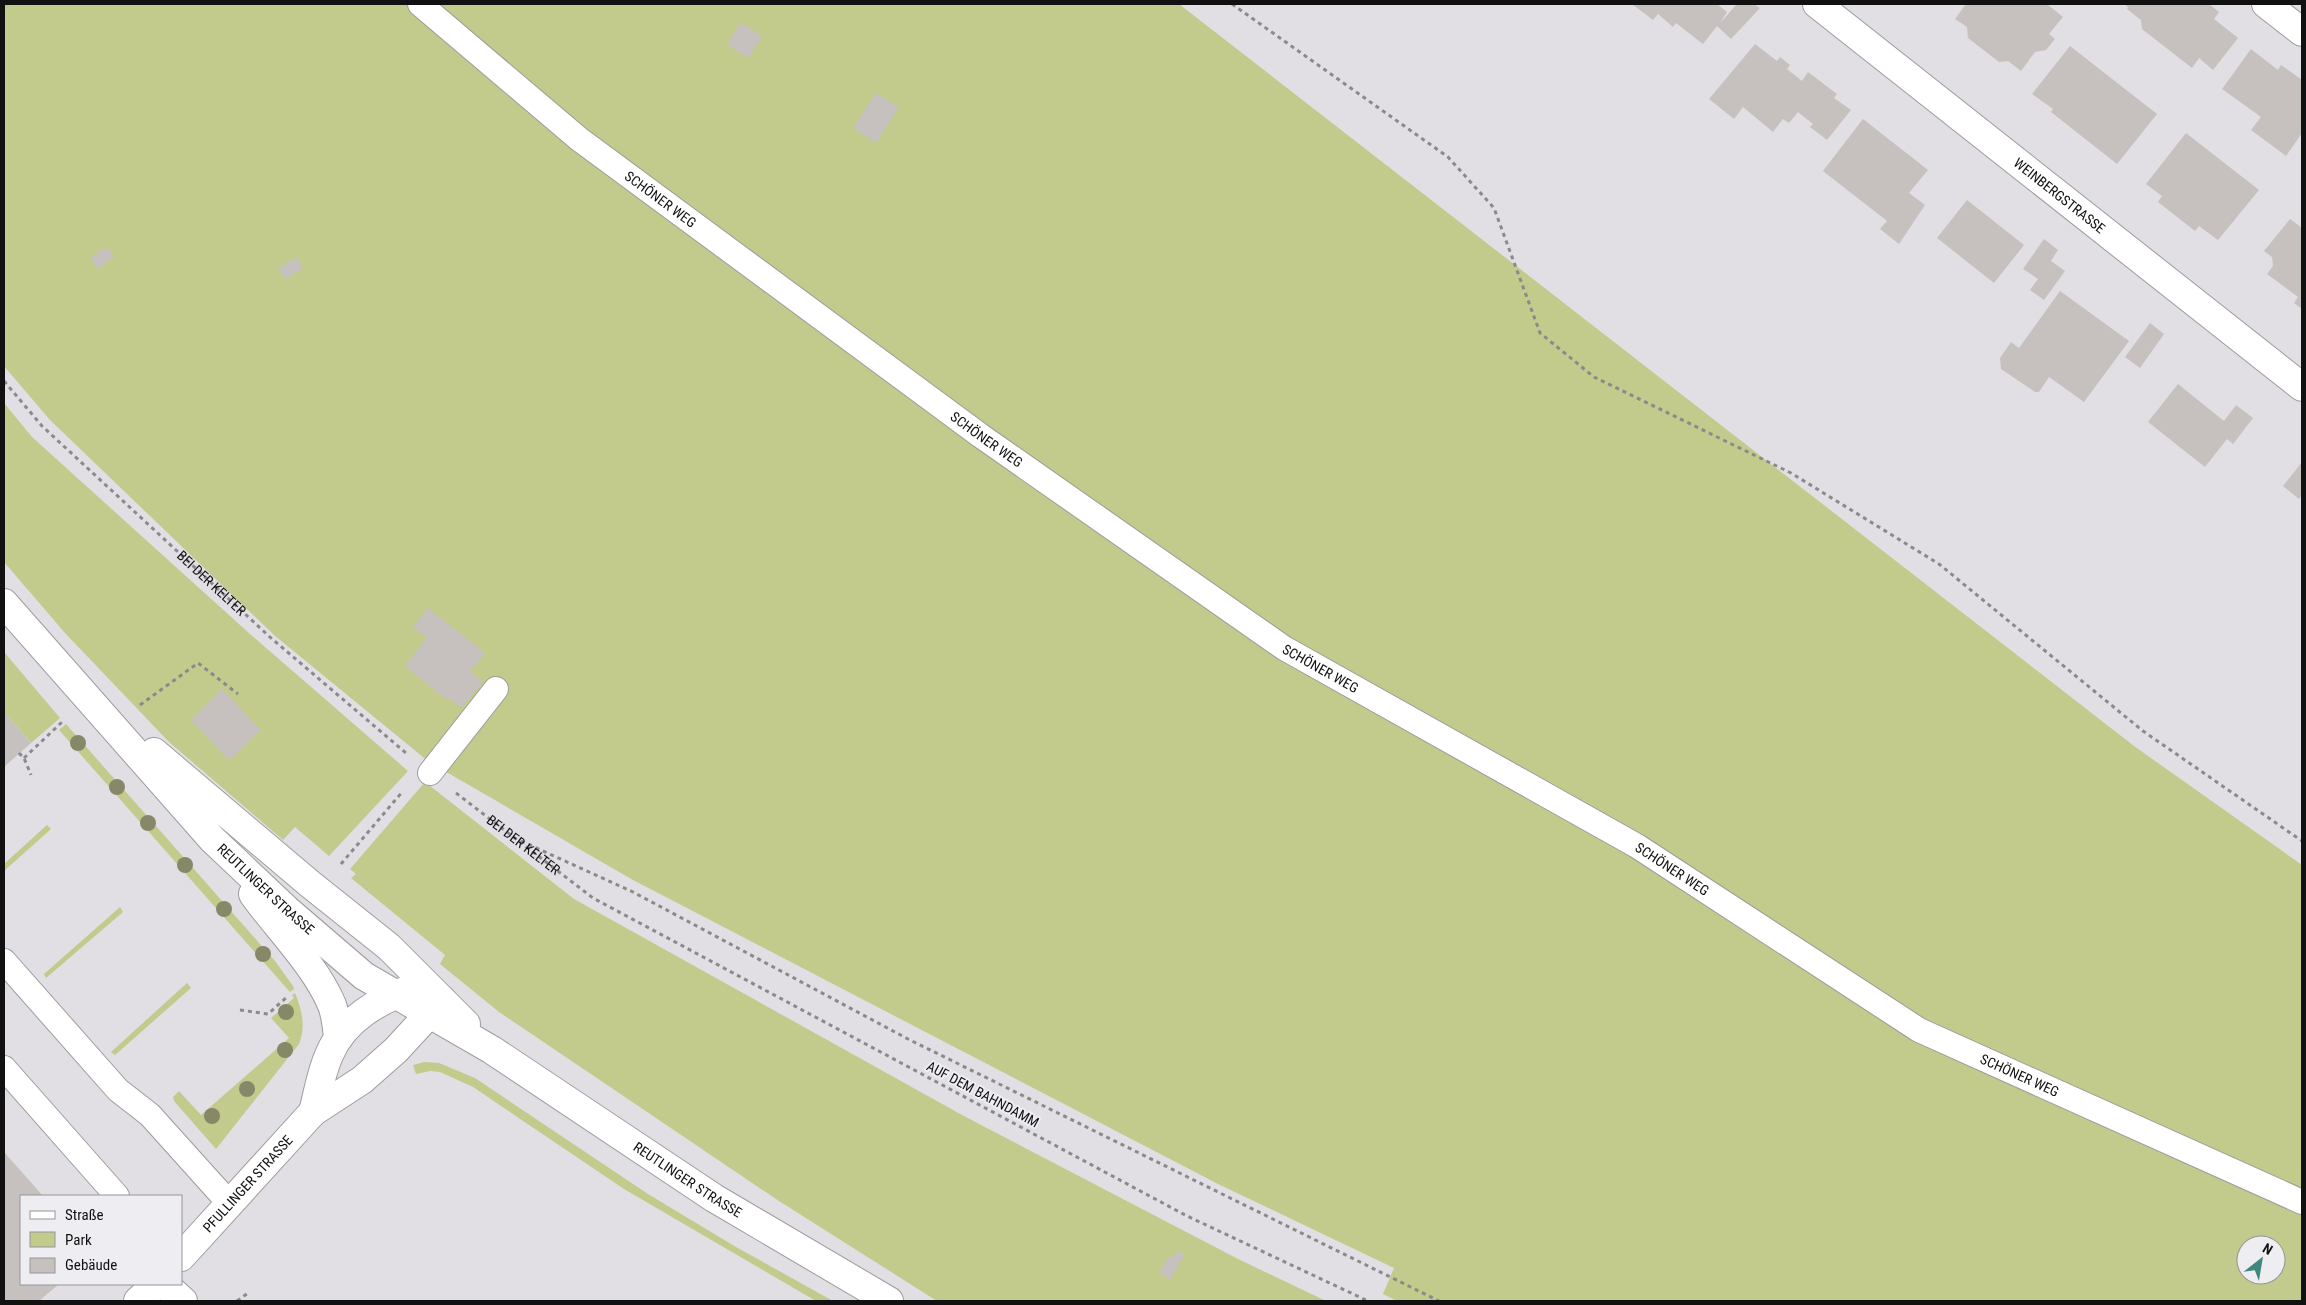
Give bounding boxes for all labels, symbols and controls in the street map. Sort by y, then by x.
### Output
street label: WEINBERGSTRASSE [2011,155,2108,236]
street label: SCHÖNER WEG [622,168,699,231]
street label: SCHÖNER WEG [948,408,1026,471]
street label: BEI DER KELTER [174,547,250,619]
street label: SCHÖNER WEG [1280,641,1361,696]
street label: BEI DER KELTER [484,812,564,878]
street label: SCHÖNER WEG [1632,839,1712,899]
street label: REUTLINGER STRASSE [214,840,317,938]
street label: SCHÖNER WEG [1978,1051,2062,1100]
street label: AUF DEM BAHNDAMM [924,1058,1042,1130]
street label: PFULLINGER STRASSE [200,1132,296,1236]
street label: REUTLINGER STRASSE [631,1139,745,1221]
legend [20,1195,182,1285]
text: Straße [65,1206,104,1224]
text: Park [65,1231,92,1249]
north arrow [2236,1235,2286,1285]
text: N [2260,1240,2275,1258]
text: Gebäude [65,1256,117,1274]

